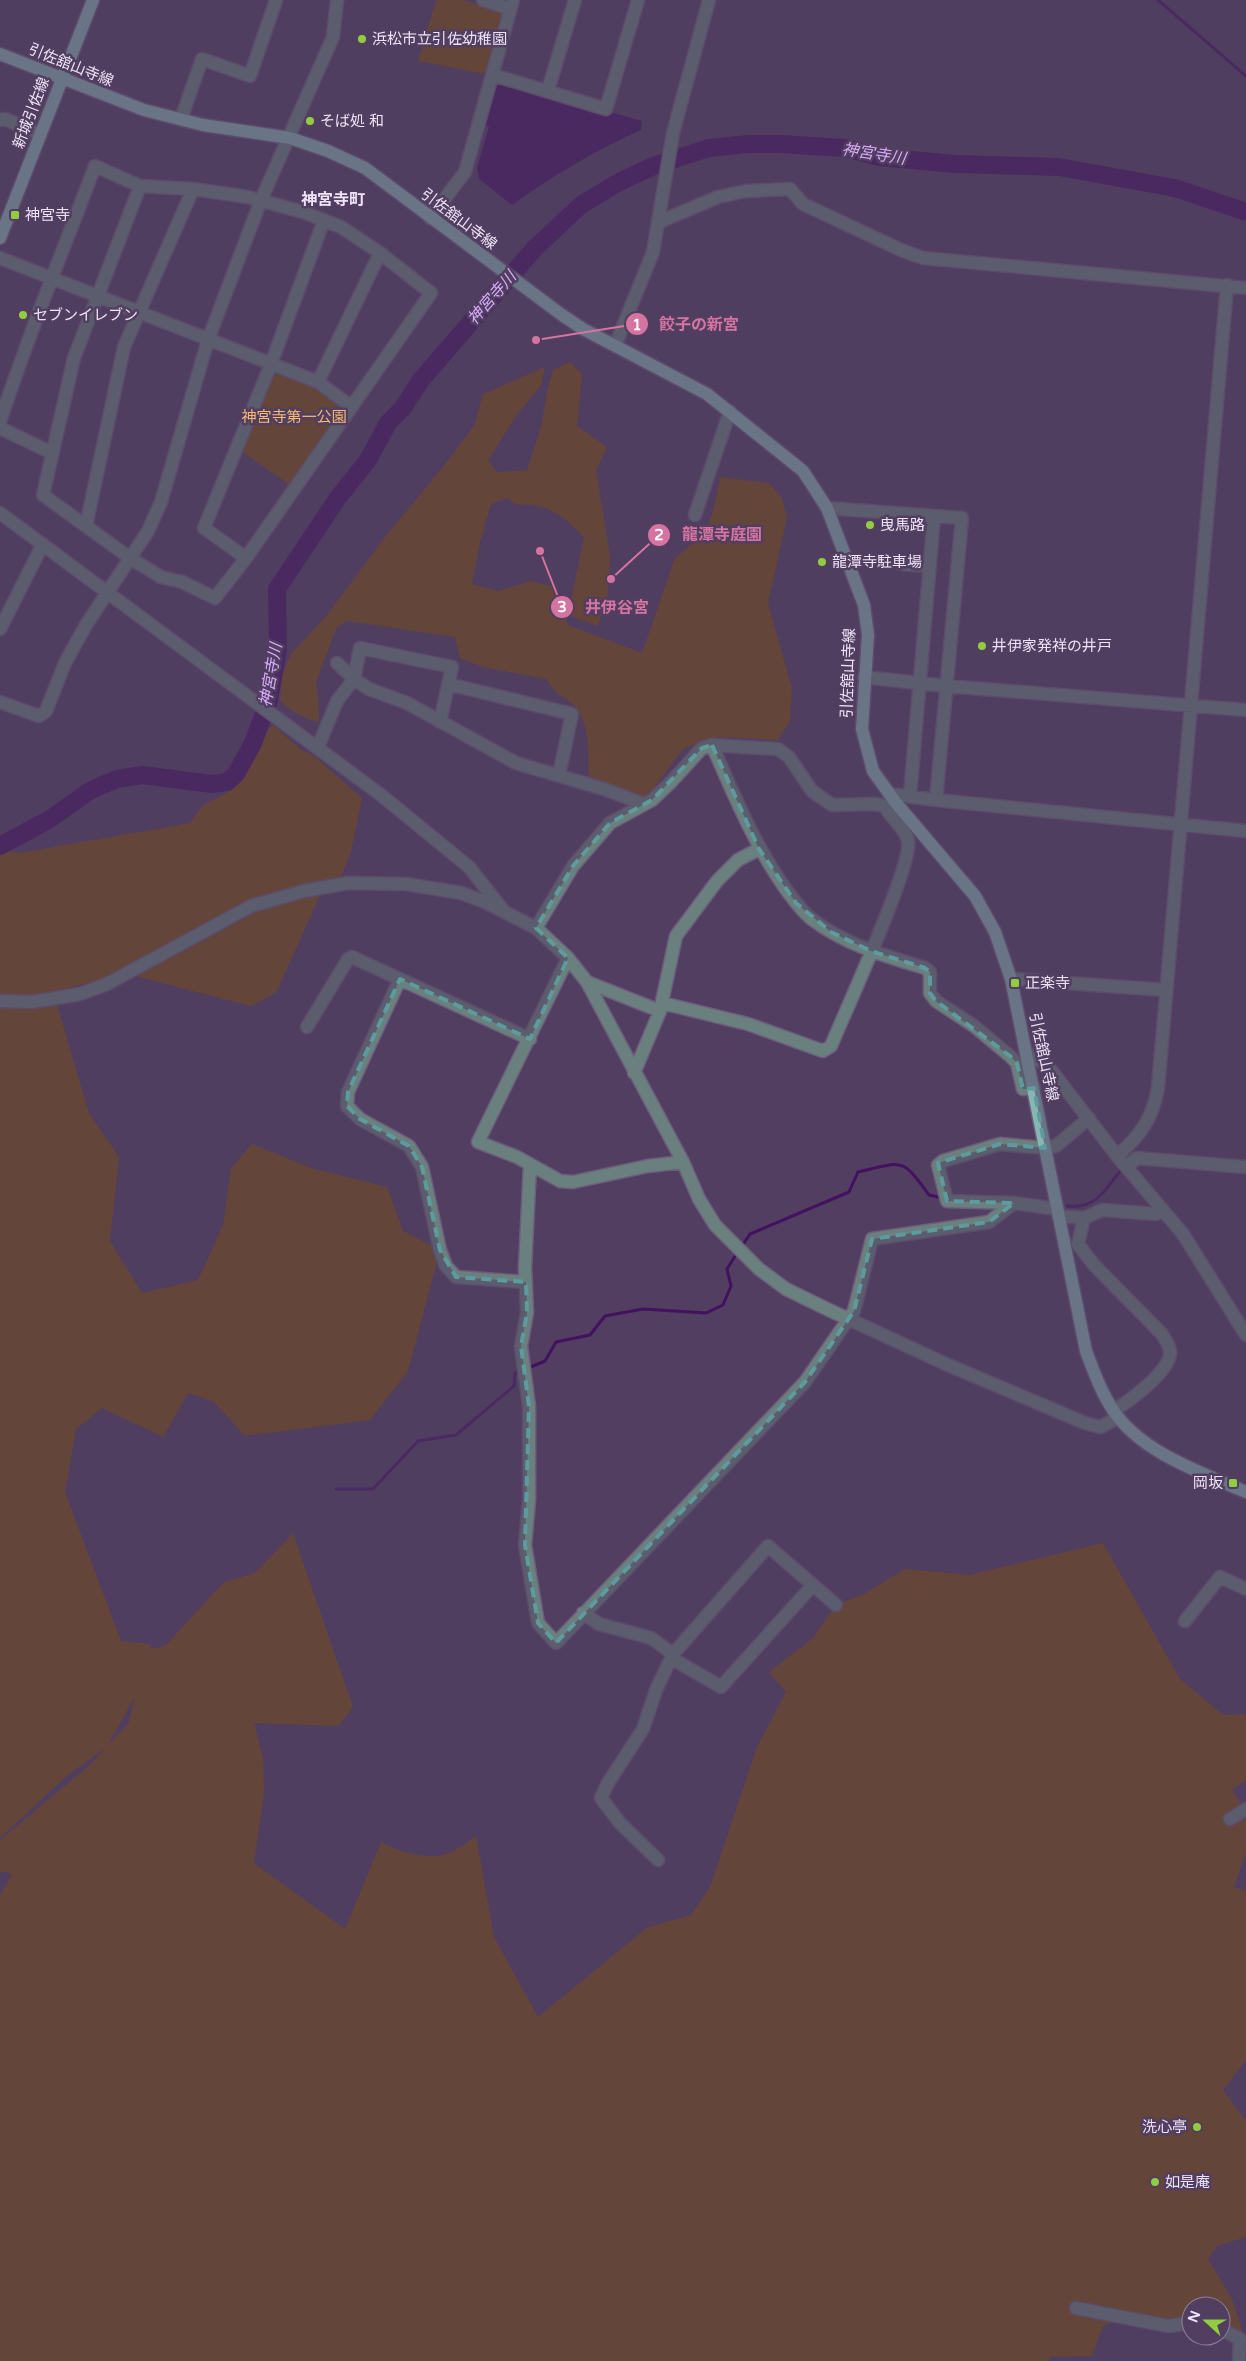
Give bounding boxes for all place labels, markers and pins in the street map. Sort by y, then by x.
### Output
place label: 浜松市立引佐幼稚園 [372,30,507,48]
marker: 浜松市立引佐幼稚園 [356,33,368,45]
place label: そば処 和 [320,112,384,130]
marker: そば処 和 [304,115,316,127]
place label: 神宮寺 [25,206,70,224]
marker: 神宮寺 [9,209,21,221]
place label: セブンイレブン [33,306,138,324]
marker: セブンイレブン [17,309,29,321]
callout: 餃子の新宮 [624,309,749,340]
place label: 曳馬路 [880,516,925,534]
callout: 龍潭寺庭園 [647,519,772,550]
marker: 曳馬路 [864,519,876,531]
place label: 龍潭寺駐車場 [832,553,922,571]
marker: 龍潭寺駐車場 [816,556,828,568]
callout: 井伊谷宮 [550,592,659,623]
place label: 井伊家発祥の井戸 [992,637,1112,655]
marker: 井伊家発祥の井戸 [976,640,988,652]
place label: 正楽寺 [1025,974,1070,992]
marker: 正楽寺 [1009,977,1021,989]
place label: 岡坂 [1193,1474,1223,1492]
marker: 岡坂 [1227,1477,1239,1489]
place label: 洗心亭 [1142,2118,1187,2136]
marker: 洗心亭 [1191,2121,1203,2133]
place label: 如是庵 [1165,2173,1210,2191]
marker: 如是庵 [1149,2176,1161,2188]

